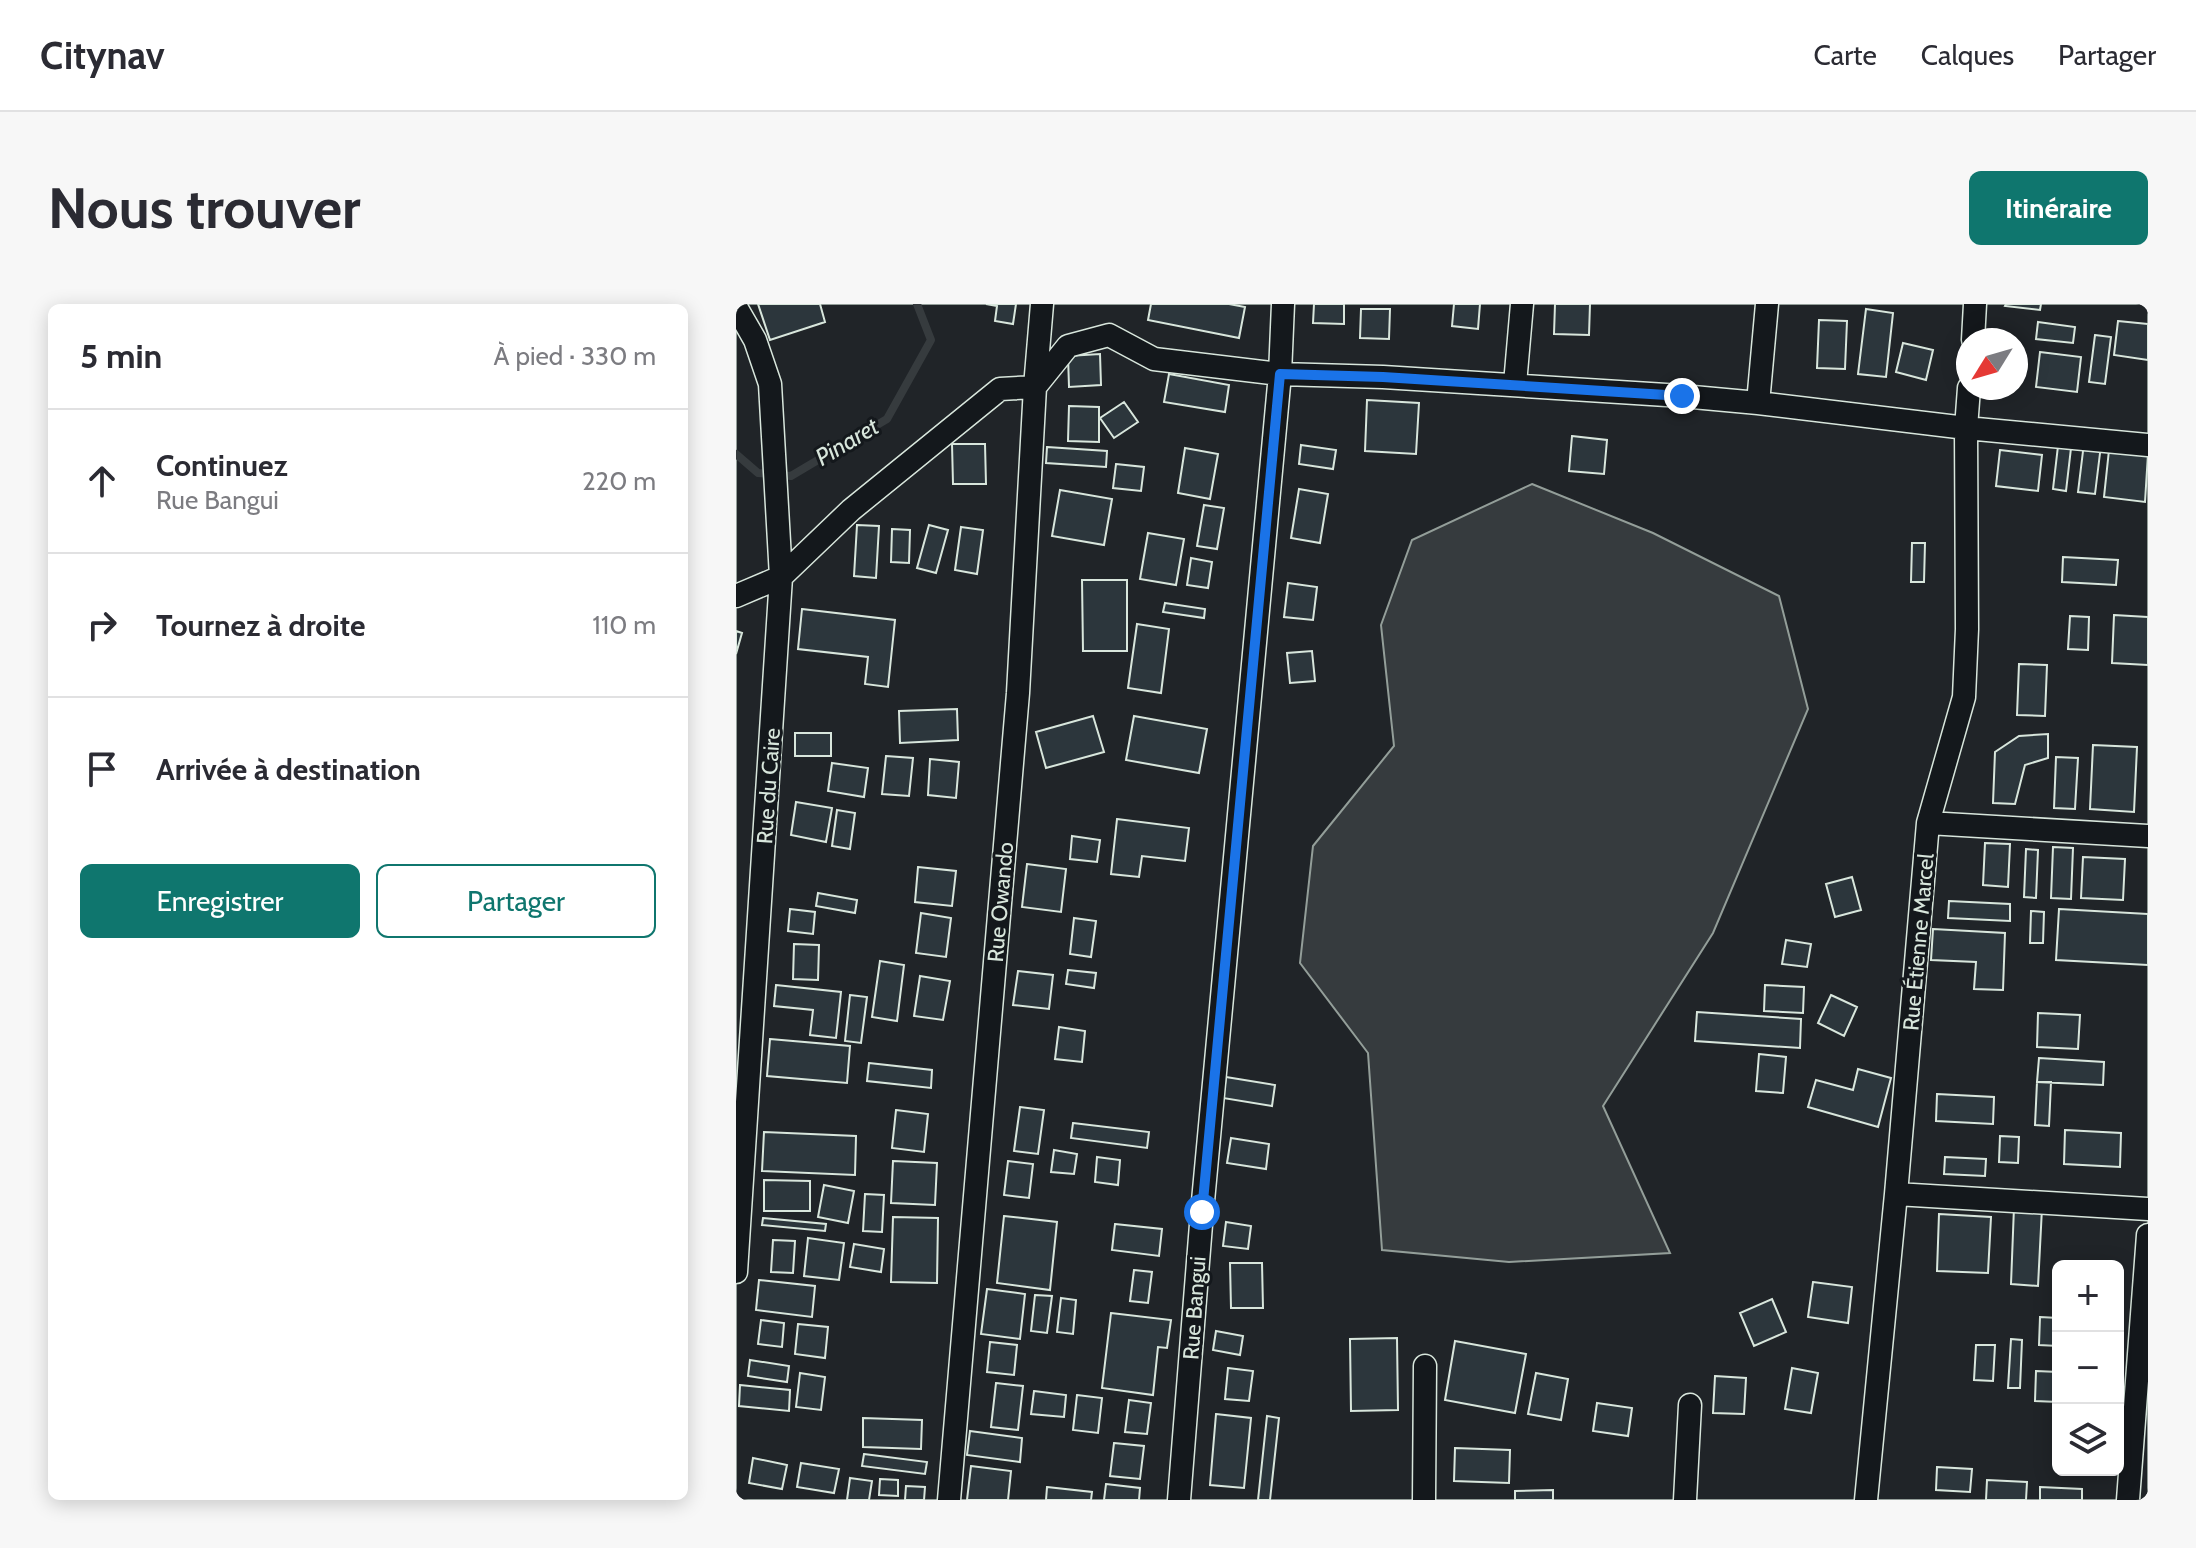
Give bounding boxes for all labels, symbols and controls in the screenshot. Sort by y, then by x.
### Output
text: Citynav [40,32,165,79]
text: Carte [1814,38,1877,72]
text: Calques [1921,38,2014,72]
text: Partager [2058,38,2156,72]
button: Itinéraire [1969,171,2148,245]
text: Nous trouver [48,174,361,242]
north arrow [1956,328,2028,400]
text: 5 min [80,335,162,377]
text: À pied · 330 m [494,340,656,372]
route end [1664,378,1700,414]
water label: Pinaret [810,411,884,472]
text: Continuez [156,447,288,484]
icon: ahead [80,459,124,503]
text: 220 m [582,465,656,497]
text: Rue Bangui [156,484,279,516]
icon: right [80,603,124,647]
text: Tournez à droite [156,607,365,644]
text: 110 m [592,609,656,641]
street label: Rue du Caire [751,727,786,845]
icon: arrive [80,747,124,791]
text: Arrivée à destination [156,751,421,788]
street label: Rue Owando [982,841,1019,963]
street label: Rue Étienne Marcel [1897,851,1940,1032]
button: Enregistrer [80,864,360,938]
button: Partager [376,864,656,938]
route start [1184,1194,1220,1230]
street label: Rue Bangui [1177,1255,1212,1361]
map controls [2052,1260,2124,1476]
button: + [2052,1260,2124,1332]
button: − [2052,1332,2124,1404]
button: layers [2052,1404,2124,1476]

